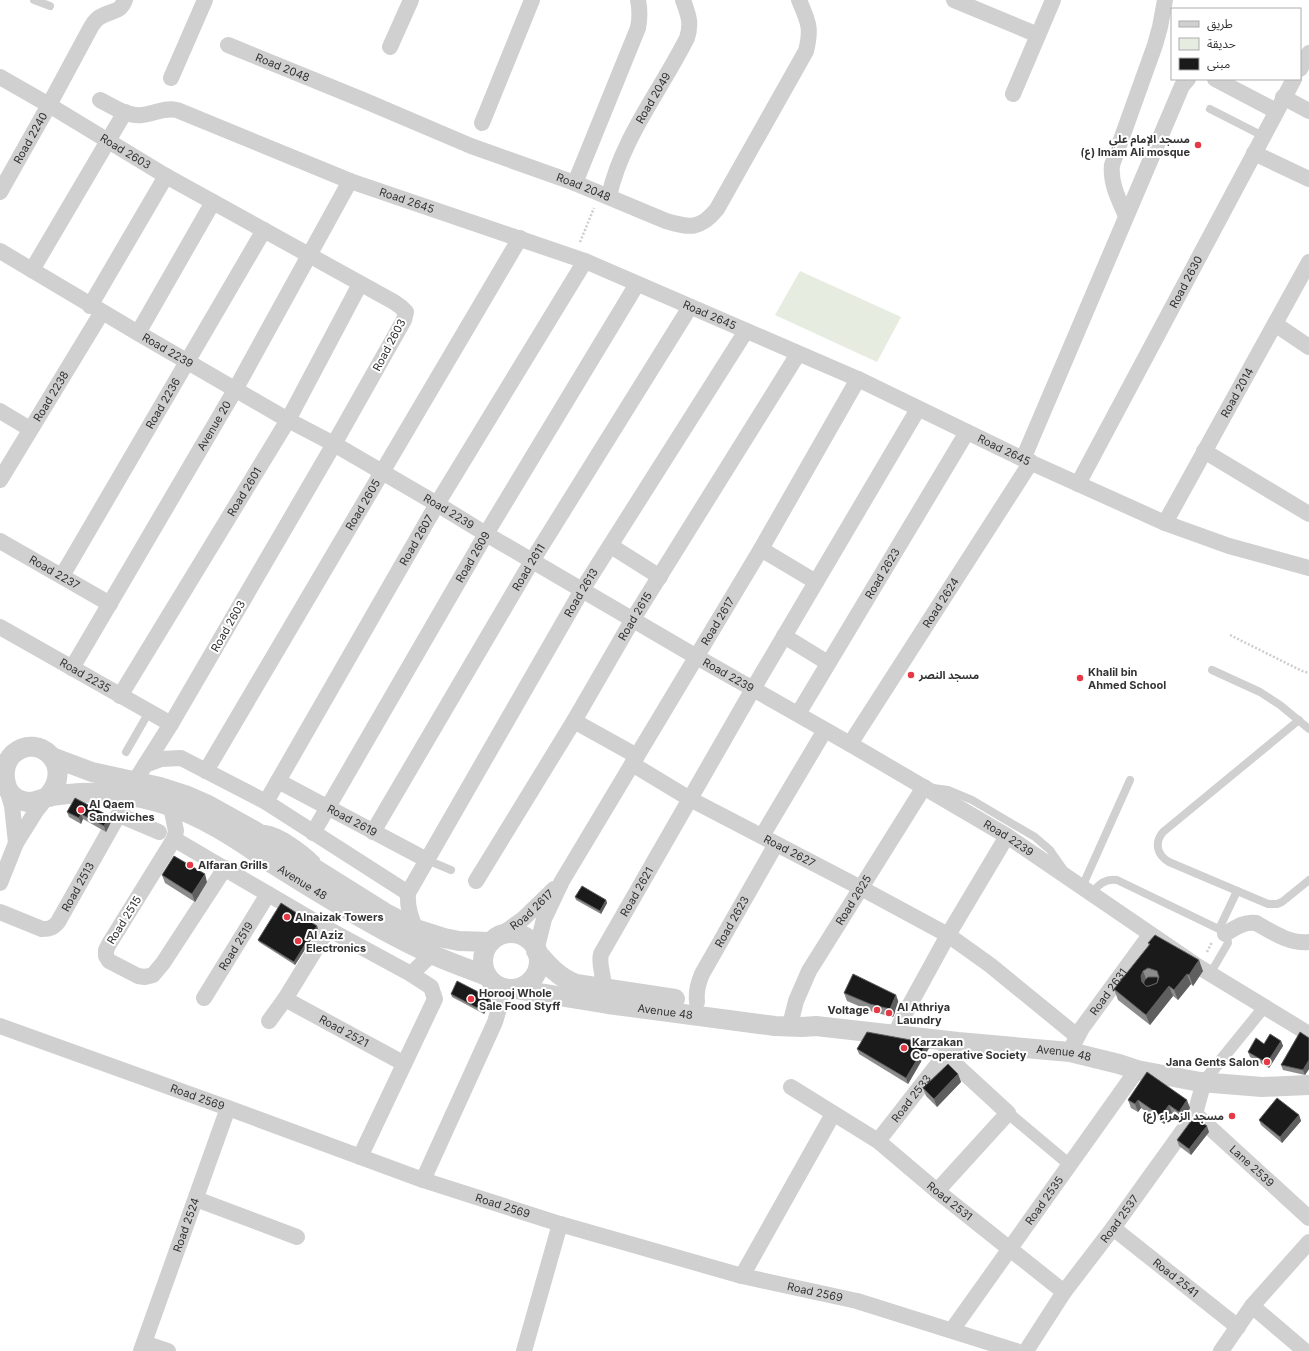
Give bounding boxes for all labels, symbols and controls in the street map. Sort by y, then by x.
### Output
legend [1171,8,1301,80]
text: طريق [1207,16,1233,32]
text: حديقة [1207,36,1236,51]
street label: Road 2048 [253,50,312,85]
text: مبنى [1207,56,1230,71]
street label: Road 2049 [633,70,674,126]
street label: Road 2240 [10,110,51,166]
street label: Road 2603 [98,131,154,172]
place label: مسجد الإمام علي (ع) Imam Ali mosque [1081,132,1190,160]
marker: مسجد الإمام علي (ع) Imam Ali mosque [1193,140,1203,150]
street label: Road 2048 [555,170,613,204]
street label: Road 2645 [378,185,436,216]
street label: Road 2630 [1166,253,1205,310]
street label: Road 2645 [681,297,739,333]
street label: Road 2603 [369,316,409,373]
street label: Road 2239 [140,330,196,371]
street label: Road 2014 [1218,365,1256,420]
street label: Road 2238 [30,368,72,424]
street label: Road 2236 [142,375,183,431]
street label: Avenue 20 [194,398,234,453]
street label: Road 2645 [975,431,1033,469]
street label: Road 2601 [224,465,264,519]
street label: Road 2605 [342,476,383,533]
street label: Road 2239 [421,491,477,532]
street label: Road 2607 [396,512,436,568]
street label: Road 2609 [452,529,493,585]
street label: Road 2611 [509,541,548,593]
street label: Road 2623 [862,545,903,601]
street label: Road 2237 [27,552,82,592]
street label: Road 2613 [561,565,601,619]
street label: Road 2624 [919,575,962,630]
street label: Road 2615 [615,589,655,643]
street label: Road 2617 [698,594,738,648]
street label: Road 2603 [208,598,248,654]
street label: Road 2235 [57,655,114,696]
street label: Road 2239 [700,655,757,695]
place label: Khalil bin Ahmed School [1088,665,1166,692]
place label: مسجد النصر [918,668,979,682]
marker: مسجد النصر [906,670,916,680]
marker: Khalil bin Ahmed School [1075,673,1085,683]
place label: Al Qaem Sandwiches [89,797,155,824]
street label: Road 2619 [325,801,380,839]
marker: Al Qaem Sandwiches [76,805,86,815]
street label: Road 2239 [981,817,1036,859]
street label: Road 2627 [761,832,818,870]
place label: Alfaran Grills [198,858,268,872]
street label: Road 2513 [58,860,97,914]
marker: Alfaran Grills [185,860,195,870]
street label: Avenue 48 [275,862,330,903]
street label: Road 2621 [617,865,656,919]
street label: Road 2625 [832,872,875,928]
street label: Road 2617 [507,886,556,933]
street label: Road 2515 [104,893,144,947]
street label: Road 2623 [712,893,752,950]
place label: Alnaizak Towers [295,910,384,924]
marker: Alnaizak Towers [282,912,292,922]
street label: Road 2519 [216,919,256,973]
place label: Al Aziz Electronics [306,928,366,955]
marker: Al Aziz Electronics [293,936,303,946]
street label: Road 2631 [1087,966,1130,1018]
place label: Horooj Whole Sale Food Styff [479,986,561,1013]
marker: Horooj Whole Sale Food Styff [466,994,476,1004]
place label: Al Athriya Laundry [897,1000,950,1027]
street label: Avenue 48 [637,1001,694,1022]
place label: Voltage [828,1003,869,1017]
marker: Voltage [872,1005,882,1015]
marker: Al Athriya Laundry [884,1008,894,1018]
street label: Road 2521 [317,1012,371,1050]
place label: Karzakan Co-operative Society [912,1035,1027,1062]
street label: Avenue 48 [1036,1042,1093,1064]
marker: Karzakan Co-operative Society [899,1043,909,1053]
place label: Jana Gents Salon [1166,1055,1259,1069]
marker: Jana Gents Salon [1262,1057,1272,1067]
street label: Road 2533 [888,1072,934,1125]
street label: Road 2569 [169,1081,227,1113]
place label: مسجد الزهراء (ع) [1142,1109,1224,1124]
marker: مسجد الزهراء (ع) [1227,1111,1237,1121]
street label: Lane 2539 [1227,1142,1277,1190]
street label: Road 2535 [1022,1173,1066,1228]
street label: Road 2531 [924,1179,975,1224]
street label: Road 2569 [474,1190,532,1221]
street label: Road 2537 [1097,1192,1142,1246]
street label: Road 2524 [170,1196,202,1254]
street label: Road 2541 [1150,1255,1201,1300]
street label: Road 2569 [786,1279,844,1305]

